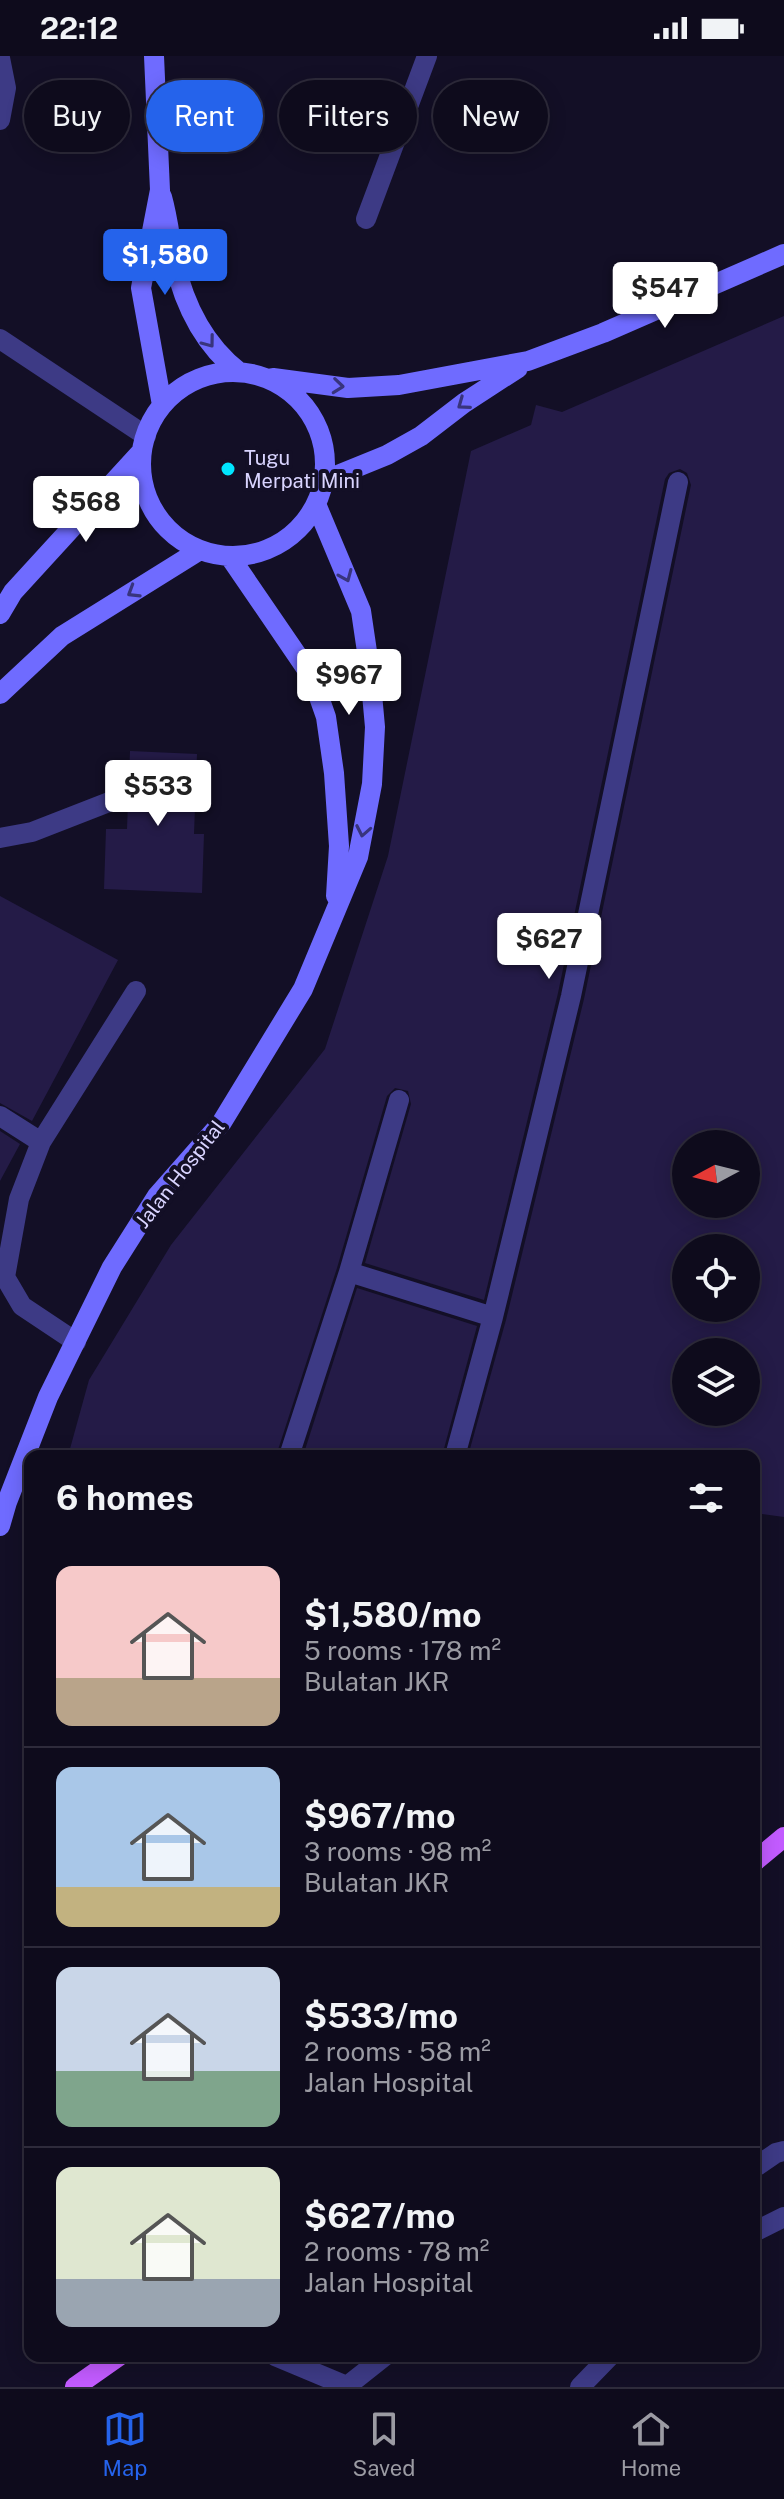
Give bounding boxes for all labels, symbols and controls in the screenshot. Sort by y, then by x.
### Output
text: 22:12 [40,10,118,46]
chip: Buy [24,80,130,152]
chip: Rent [146,80,263,152]
chip: Filters [279,80,417,152]
chip: New [433,80,548,152]
pin: $1,580 [100,229,230,297]
text: $1,580 [121,239,209,270]
pin: $547 [618,262,712,330]
text: $547 [631,272,699,303]
one-way arrow [199,334,213,348]
one-way arrow [332,378,345,395]
one-way arrow [458,395,472,409]
place label: Tugu Merpati Mini [244,446,360,493]
marker: Tugu Merpati Mini [219,460,237,478]
pin: $568 [39,476,133,544]
text: $568 [51,486,121,517]
one-way arrow [337,568,353,582]
one-way arrow [128,582,142,597]
pin: $967 [302,649,396,717]
text: $967 [315,659,383,690]
pin: $533 [111,760,205,828]
text: $533 [123,770,193,801]
one-way arrow [355,824,372,838]
pin: $627 [502,913,596,981]
text: $627 [515,923,583,954]
street label: Jalan Hospital [130,1115,230,1233]
north arrow [672,1130,760,1218]
map controls [672,1130,760,1426]
button: locate [672,1234,760,1322]
button: layers [672,1338,760,1426]
icon: filters [684,1476,728,1520]
text: 6 homes [56,1478,194,1518]
text: $1,580/mo [304,1595,482,1635]
icon: home [120,1598,216,1694]
text: 5 rooms · 178 m² [304,1635,501,1666]
text: Bulatan JKR [304,1666,449,1697]
text: $967/mo [304,1796,456,1836]
icon: home [120,1799,216,1895]
text: 3 rooms · 98 m² [304,1836,491,1867]
text: Bulatan JKR [304,1867,449,1898]
text: $533/mo [304,1996,458,2036]
icon: home [120,1999,216,2095]
text: 2 rooms · 58 m² [304,2036,491,2067]
text: Jalan Hospital [304,2067,474,2098]
text: $627/mo [304,2196,455,2236]
icon: home [120,2199,216,2295]
text: 2 rooms · 78 m² [304,2236,489,2267]
text: Jalan Hospital [304,2267,474,2298]
tab: Map [103,2407,147,2481]
tab: Saved [353,2407,415,2481]
tab: Home [621,2407,681,2481]

